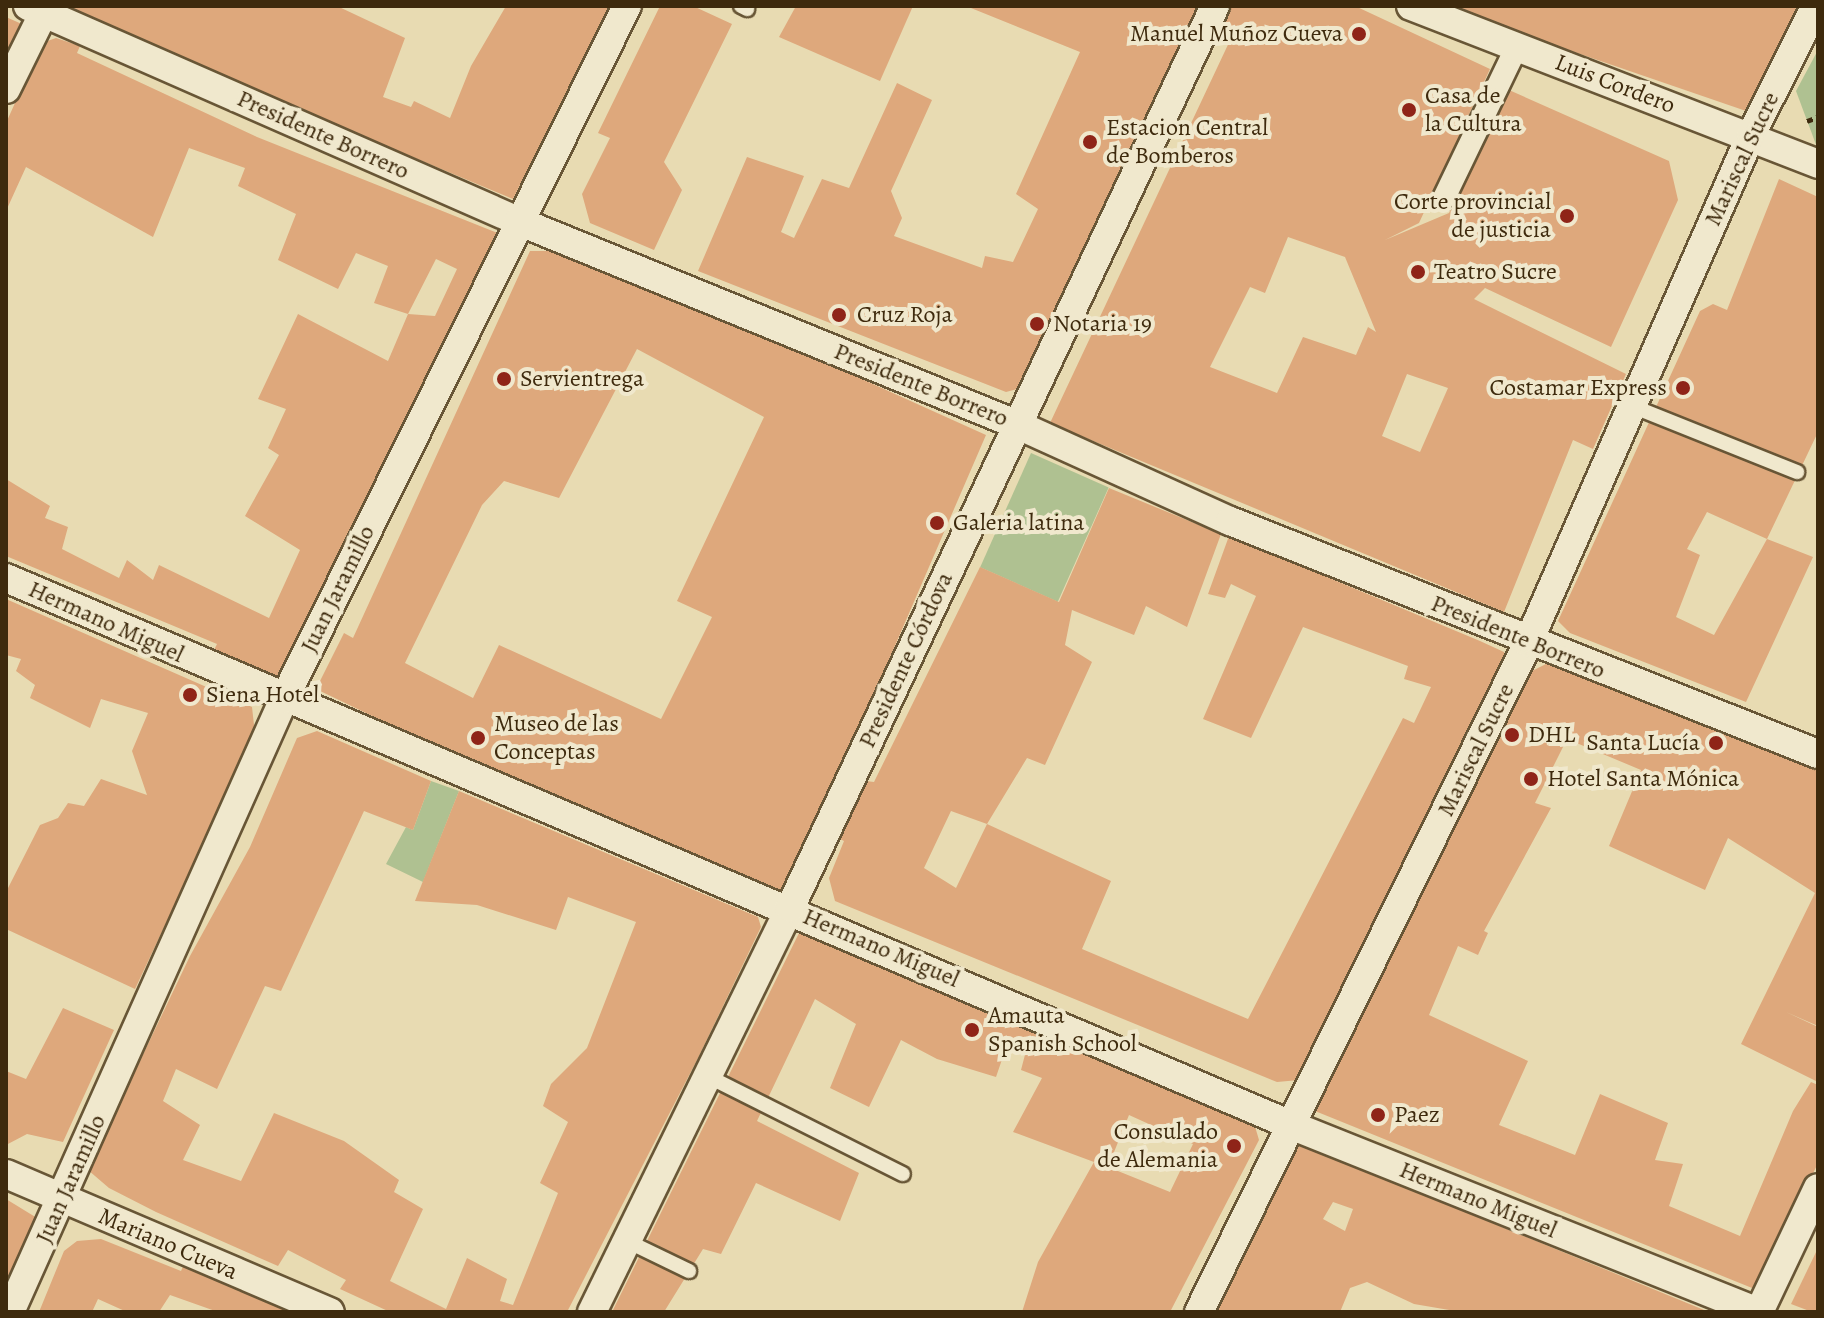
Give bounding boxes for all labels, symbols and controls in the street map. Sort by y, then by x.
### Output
place label: Manuel Muñoz Cueva [1130,20,1343,48]
marker: Manuel Muñoz Cueva [1350,25,1368,43]
street label: Luis Cordero [1551,48,1679,120]
place label: Casa de la Cultura [1425,82,1522,138]
street label: Presidente Borrero [233,84,413,186]
street label: Mariscal Sucre [1698,88,1786,230]
marker: Casa de la Cultura [1400,101,1418,119]
place label: Estacion Central de Bomberos [1106,114,1268,170]
marker: Estacion Central de Bomberos [1081,133,1099,151]
place label: Corte provincial de justicia [1394,188,1551,244]
marker: Corte provincial de justicia [1558,207,1576,225]
place label: Teatro Sucre [1434,258,1557,286]
marker: Teatro Sucre [1409,263,1427,281]
place label: Cruz Roja [857,301,953,329]
marker: Cruz Roja [828,304,850,326]
place label: Notaria 19 [1053,310,1152,338]
marker: Notaria 19 [1028,315,1046,333]
street label: Presidente Borrero [830,337,1012,433]
place label: Servientrega [520,365,644,393]
marker: Servientrega [495,370,513,388]
place label: Costamar Express [1489,374,1667,402]
marker: Costamar Express [1674,379,1692,397]
place label: Galeria latina [953,509,1085,537]
marker: Galeria latina [928,514,946,532]
street label: Juan Jaramillo [295,521,381,657]
street label: Presidente Córdova [853,567,959,753]
street label: Hermano Miguel [24,575,188,669]
street label: Presidente Borrero [1427,589,1609,685]
street label: Mariscal Sucre [1431,679,1521,821]
place label: Siena Hotel [206,681,319,709]
marker: Siena Hotel [181,686,199,704]
place label: Museo de las Conceptas [494,710,619,766]
place label: DHL [1528,721,1575,749]
marker: DHL [1503,726,1521,744]
marker: Museo de las Conceptas [469,729,487,747]
place label: Santa Lucía [1586,729,1700,757]
marker: Santa Lucía [1707,734,1725,752]
place label: Hotel Santa Mónica [1547,765,1739,793]
marker: Hotel Santa Mónica [1522,770,1540,788]
street label: Hermano Miguel [798,902,964,994]
place label: Amauta Spanish School [988,1002,1137,1058]
marker: Amauta Spanish School [963,1021,981,1039]
place label: Paez [1394,1101,1440,1129]
marker: Paez [1369,1106,1387,1124]
street label: Juan Jaramillo [30,1110,112,1248]
place label: Consulado de Alemania [1097,1118,1218,1174]
marker: Consulado de Alemania [1225,1137,1243,1155]
street label: Hermano Miguel [1395,1155,1561,1245]
street label: Mariano Cueva [94,1202,242,1286]

